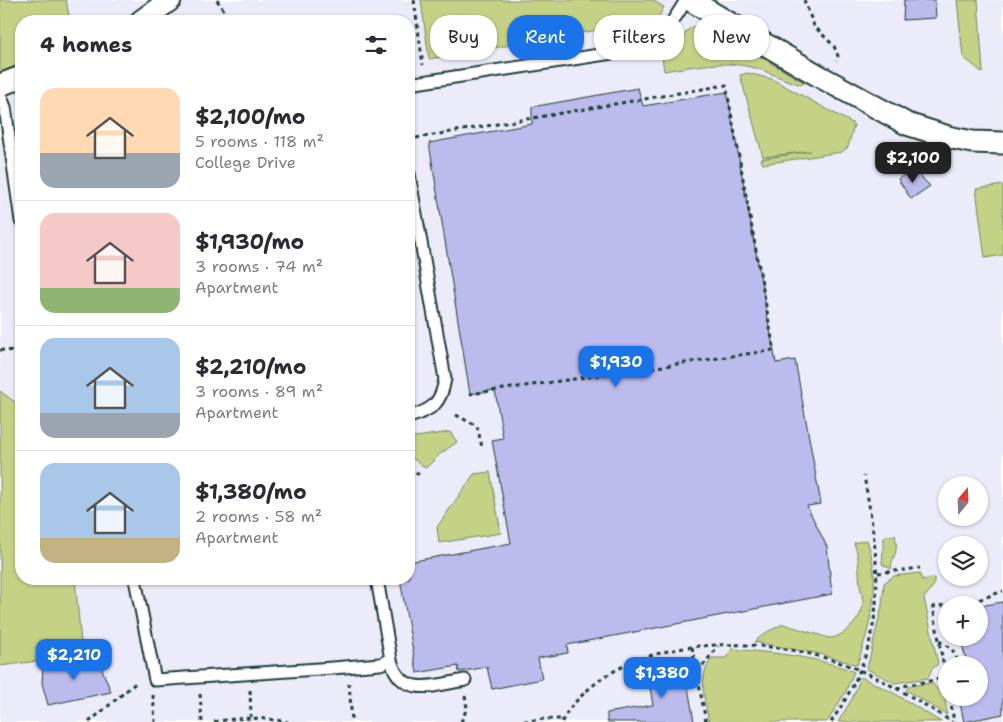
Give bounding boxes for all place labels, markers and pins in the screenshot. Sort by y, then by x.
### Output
pin: $2,100 [872,142,954,184]
pin: $1,930 [575,346,657,388]
pin: $2,210 [33,638,115,681]
pin: $1,380 [621,656,703,699]

